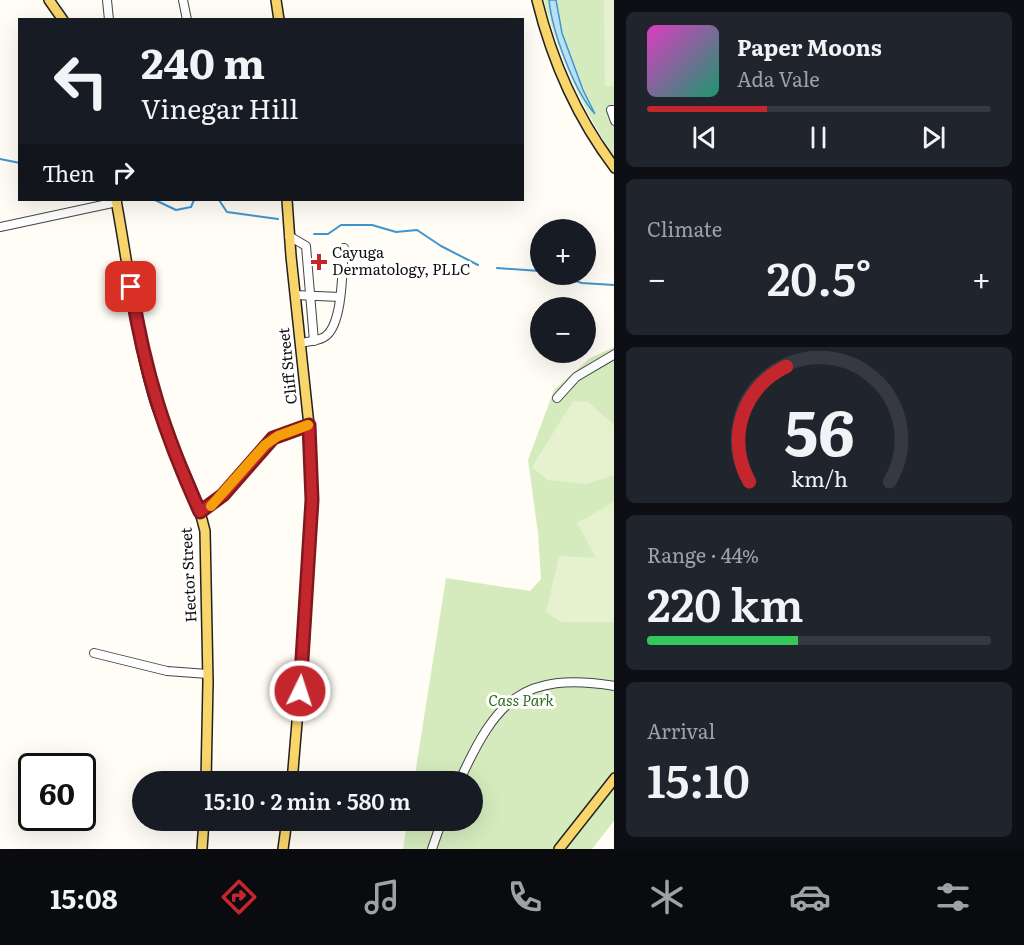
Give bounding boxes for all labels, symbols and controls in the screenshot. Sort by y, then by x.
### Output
text: 240 m [141,30,265,92]
text: Paper Moons [737,30,882,63]
icon: left [42,42,120,120]
text: Ada Vale [737,63,820,93]
text: Vinegar Hill [141,87,298,127]
icon: previous [688,121,721,154]
icon: pause [802,121,835,154]
icon: next [917,121,950,154]
text: Then [42,156,95,189]
icon: right [107,156,140,189]
text: Climate [647,213,722,243]
map controls [530,219,596,363]
button: + [530,219,596,285]
place label: Cayuga Dermatology, PLLC [332,240,471,280]
text: 20.5° [767,243,871,310]
text: − [647,252,666,301]
text: + [972,252,991,301]
marker: Cayuga Dermatology, PLLC [310,253,328,271]
pin [105,261,156,312]
icon: arrive [114,270,147,303]
button: − [530,297,596,363]
street label: Cliff Street [271,327,302,406]
text: 56 [784,383,854,475]
text: km/h [790,462,848,494]
street label: Hector Street [174,527,201,623]
text: Range · 44% [647,539,759,569]
text: 220 km [647,569,804,636]
position arrow [268,659,332,723]
park label: Cass Park [488,688,555,711]
text: Arrival [647,715,715,745]
text: 15:10 [647,745,750,812]
speed limit sign: 60 [18,753,96,831]
text: 15:10 · 2 min · 580 m [204,784,411,817]
icon: directions [218,876,260,918]
icon: music [361,876,403,918]
icon: phone [504,876,546,918]
icon: climate [646,876,688,918]
icon: car [789,876,831,918]
icon: filters [932,876,974,918]
text: 15:08 [50,877,118,917]

